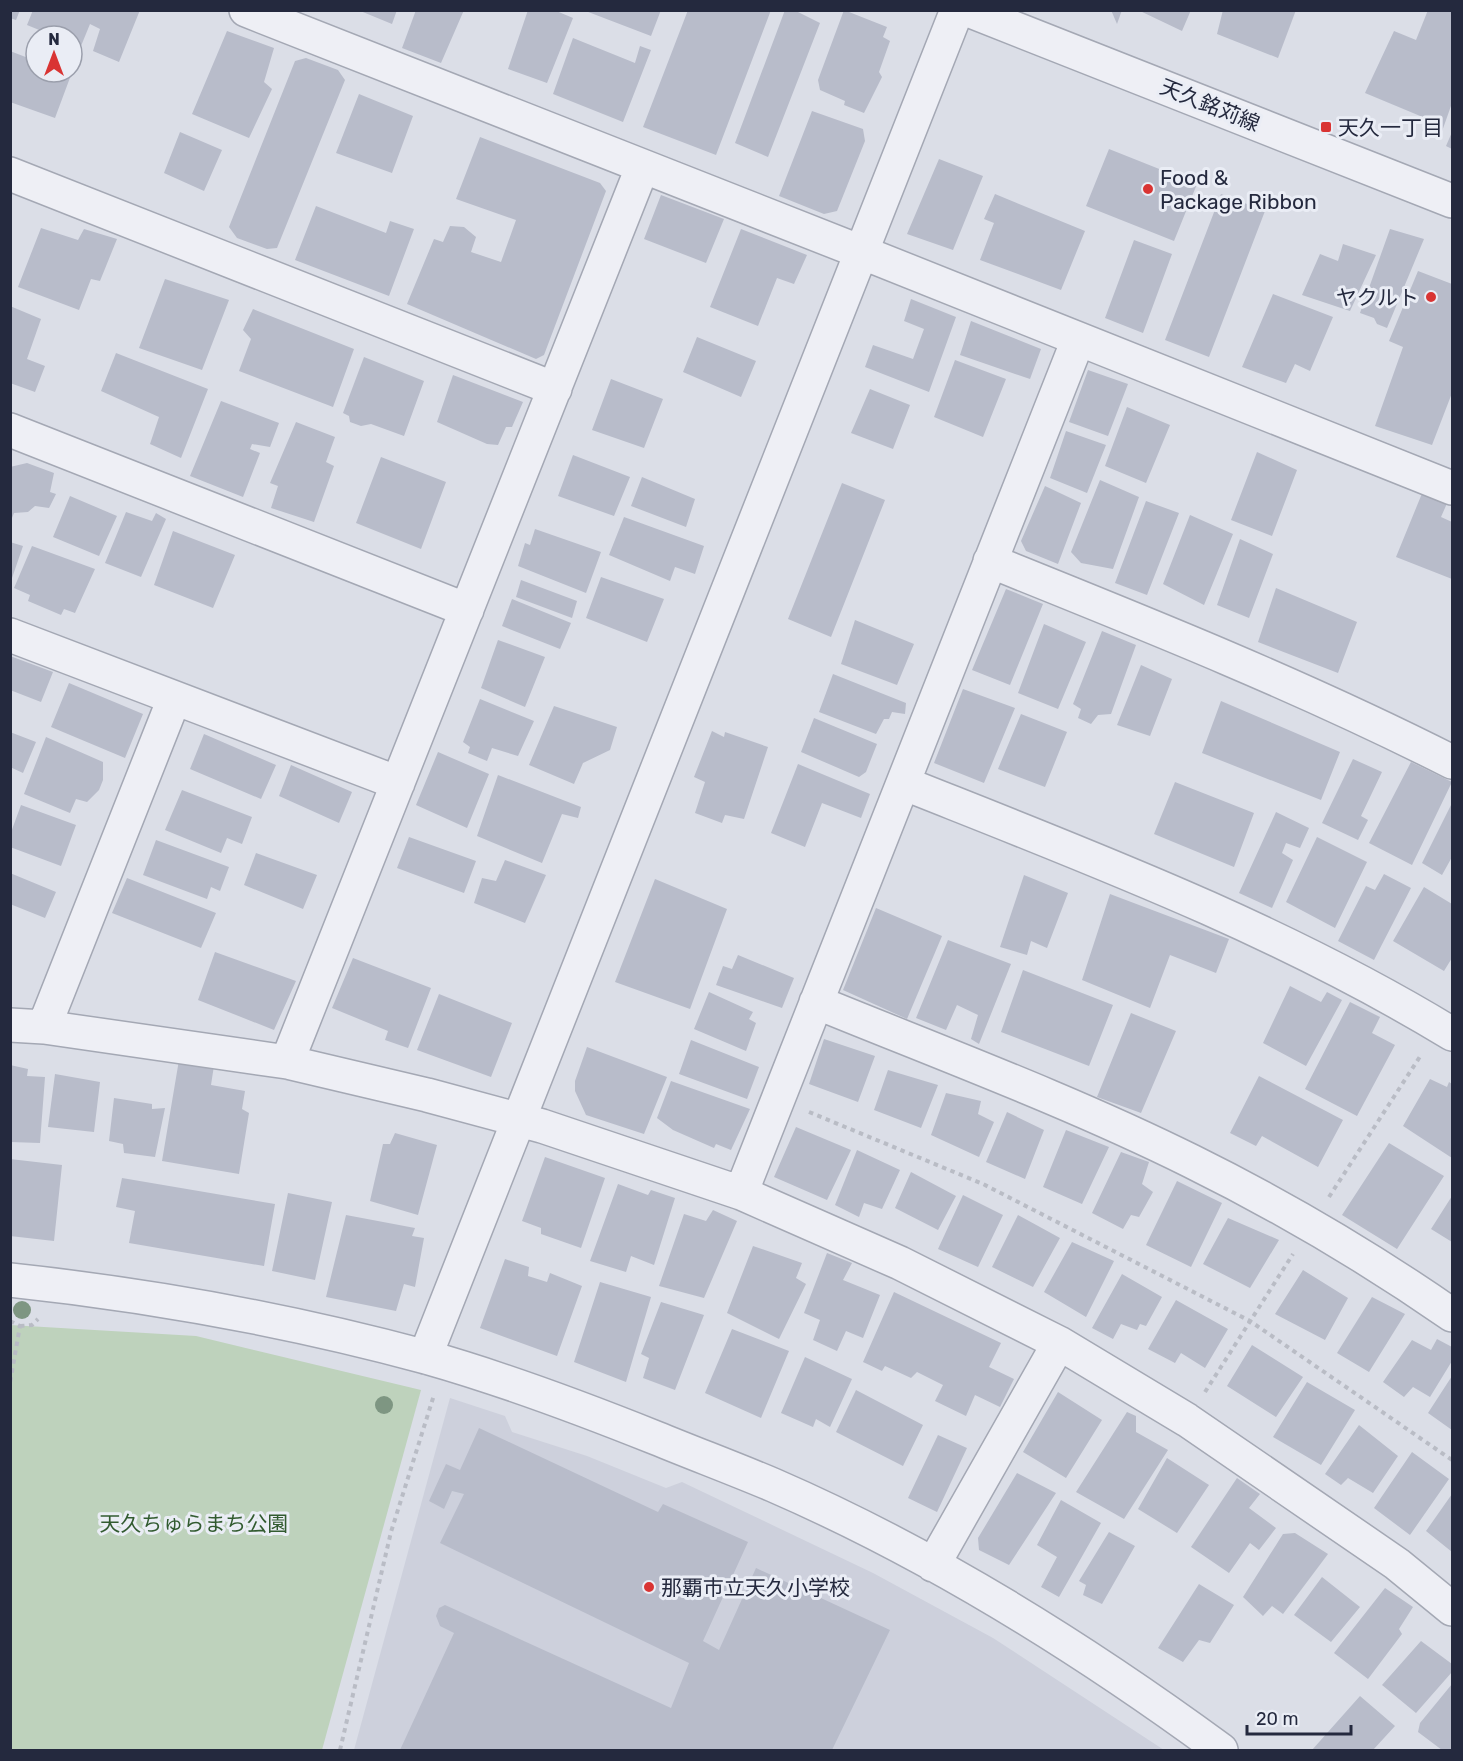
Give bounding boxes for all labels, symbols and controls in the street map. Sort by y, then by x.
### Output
north arrow [24,24,84,84]
text: N [48,30,60,49]
street label: 天久銘苅線 [1157,74,1263,136]
place label: 天久一丁目 [1338,115,1443,140]
marker: 天久一丁目 [1319,120,1333,134]
place label: Food & Package Ribbon [1160,165,1317,214]
marker: Food & Package Ribbon [1141,182,1155,196]
place label: ヤクルト [1336,285,1419,310]
marker: ヤクルト [1424,290,1438,304]
park label: 天久ちゅらまち公園 [100,1511,289,1536]
place label: 那覇市立天久小学校 [661,1575,850,1600]
marker: 那覇市立天久小学校 [642,1580,656,1594]
scale bar [1247,1698,1350,1736]
text: 20 m [1256,1708,1298,1730]

